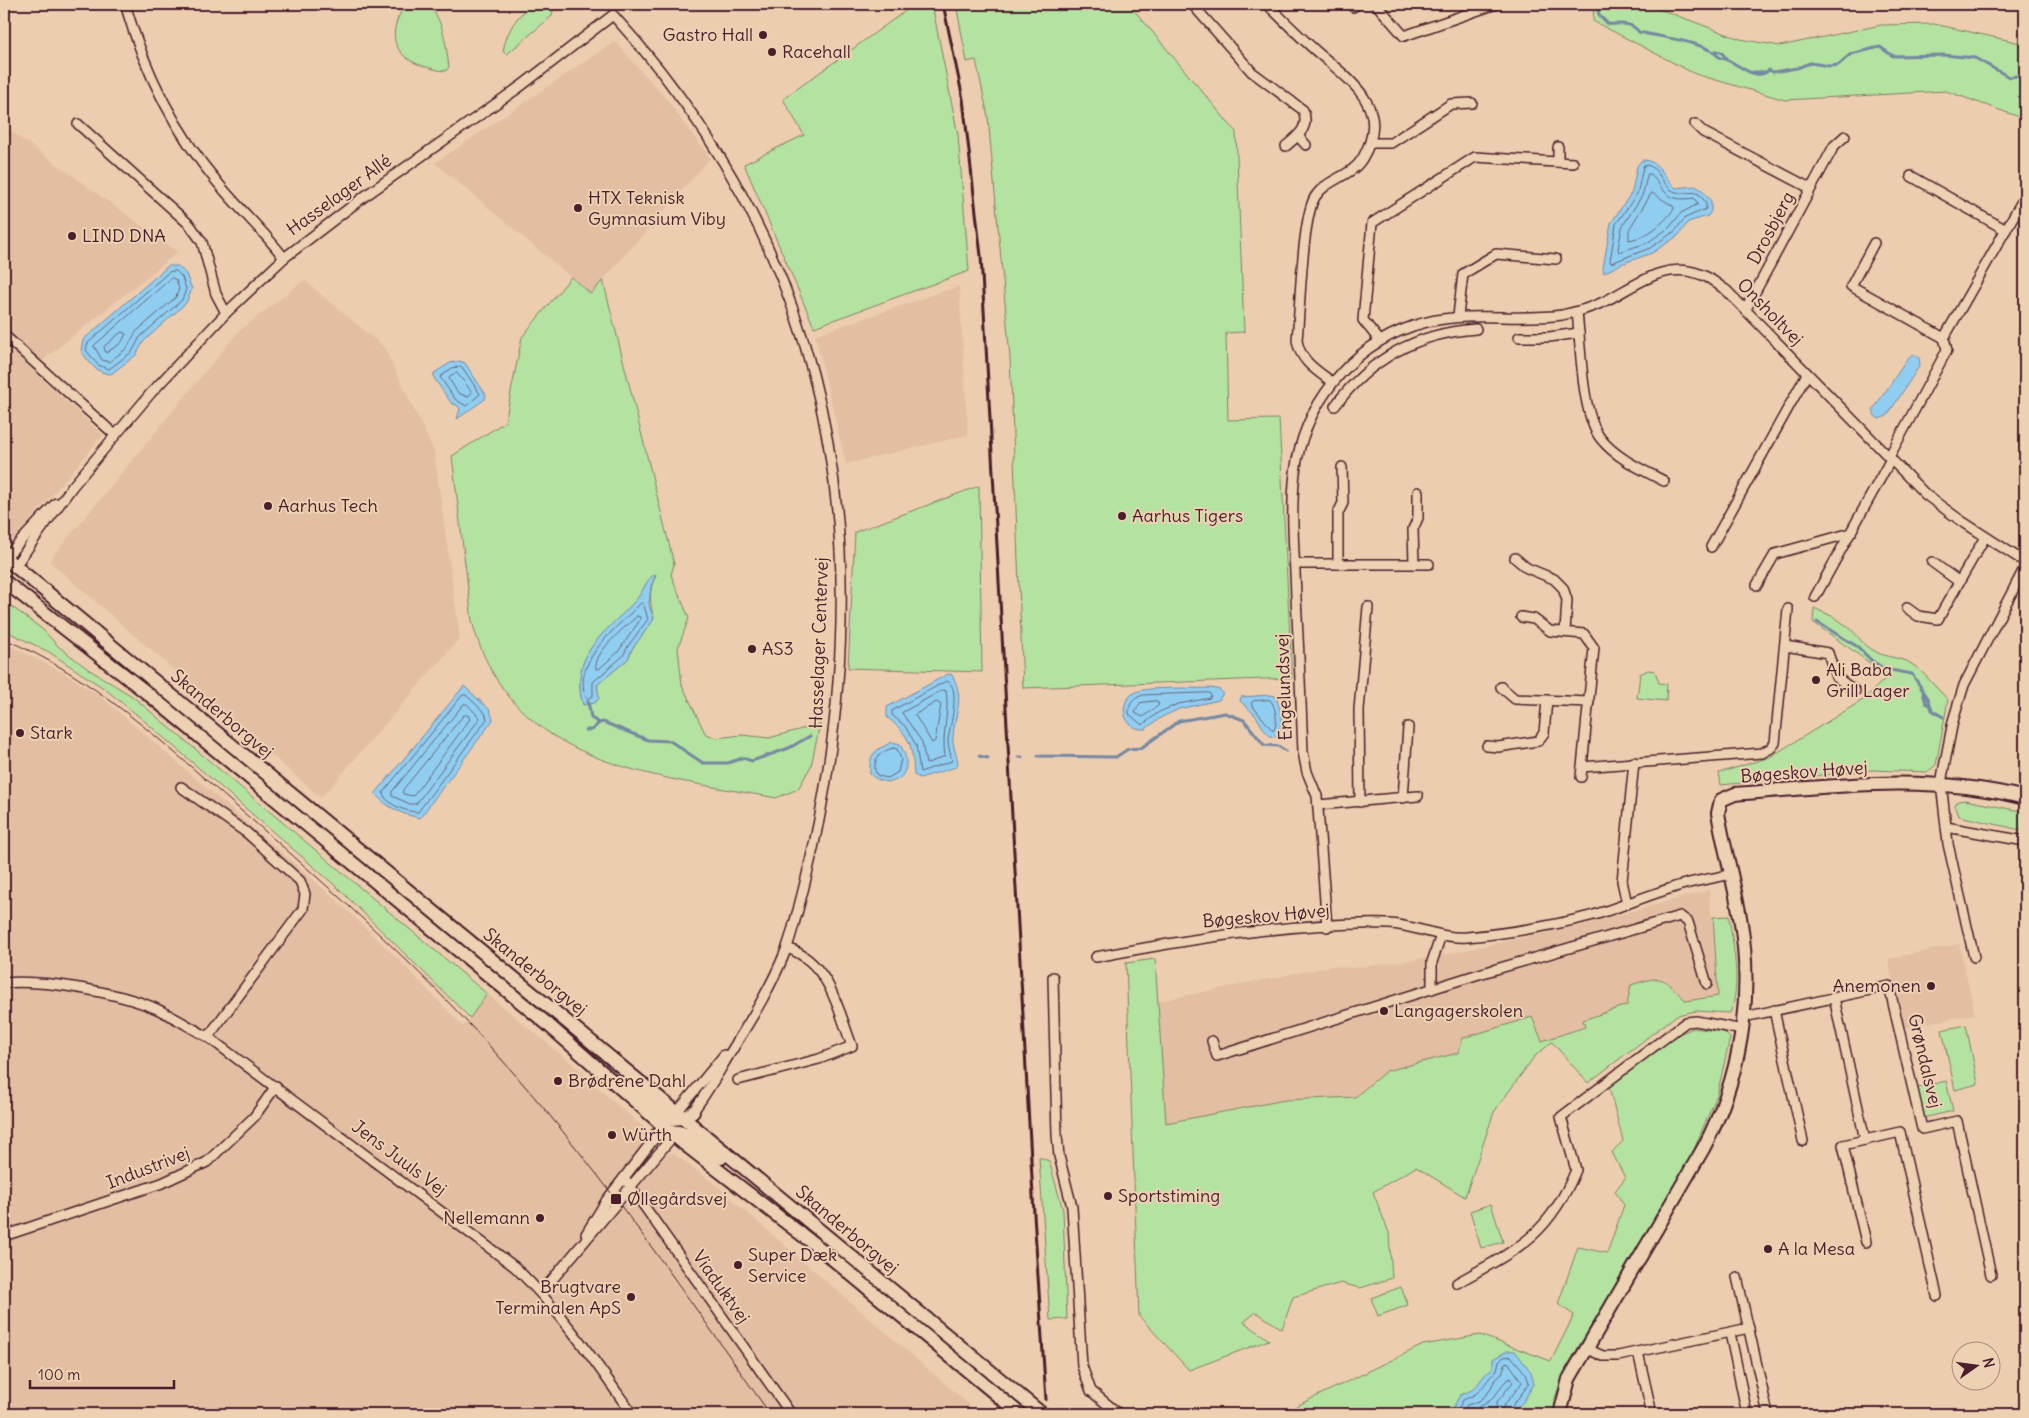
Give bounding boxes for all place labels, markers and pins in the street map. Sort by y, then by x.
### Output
place label: Gastro Hall [663,23,753,46]
marker: Gastro Hall [757,29,769,41]
place label: Racehall [782,40,851,63]
marker: Racehall [766,46,778,58]
place label: HTX Teknisk Gymnasium Viby [588,186,726,230]
marker: HTX Teknisk Gymnasium Viby [572,202,584,214]
place label: LIND DNA [82,224,166,247]
marker: LIND DNA [66,230,78,242]
place label: Aarhus Tech [278,494,378,517]
marker: Aarhus Tech [262,500,274,512]
place label: Aarhus Tigers [1132,504,1243,527]
marker: Aarhus Tigers [1116,510,1128,522]
place label: AS3 [762,637,794,660]
marker: AS3 [746,643,758,655]
place label: Ali Baba Grill Lager [1826,658,1910,702]
marker: Ali Baba Grill Lager [1810,674,1822,686]
place label: Stark [30,721,73,744]
marker: Stark [14,727,26,739]
place label: Anemonen [1833,974,1921,997]
marker: Anemonen [1925,980,1937,992]
place label: Langagerskolen [1394,999,1523,1022]
marker: Langagerskolen [1378,1005,1390,1017]
place label: Brødrene Dahl [568,1069,686,1092]
marker: Brødrene Dahl [552,1075,564,1087]
place label: Würth [622,1123,672,1146]
marker: Würth [606,1129,618,1141]
place label: Sportstiming [1118,1184,1220,1207]
place label: Øllegårdsvej [627,1187,727,1210]
marker: Sportstiming [1102,1190,1114,1202]
marker: Øllegårdsvej [609,1192,623,1206]
place label: Nellemann [443,1206,530,1229]
marker: Nellemann [534,1212,546,1224]
place label: A la Mesa [1778,1237,1855,1260]
place label: Super Dæk Service [748,1243,837,1287]
marker: A la Mesa [1762,1243,1774,1255]
marker: Super Dæk Service [732,1259,744,1271]
place label: Brugtvare Terminalen ApS [495,1275,621,1319]
marker: Brugtvare Terminalen ApS [625,1291,637,1303]

